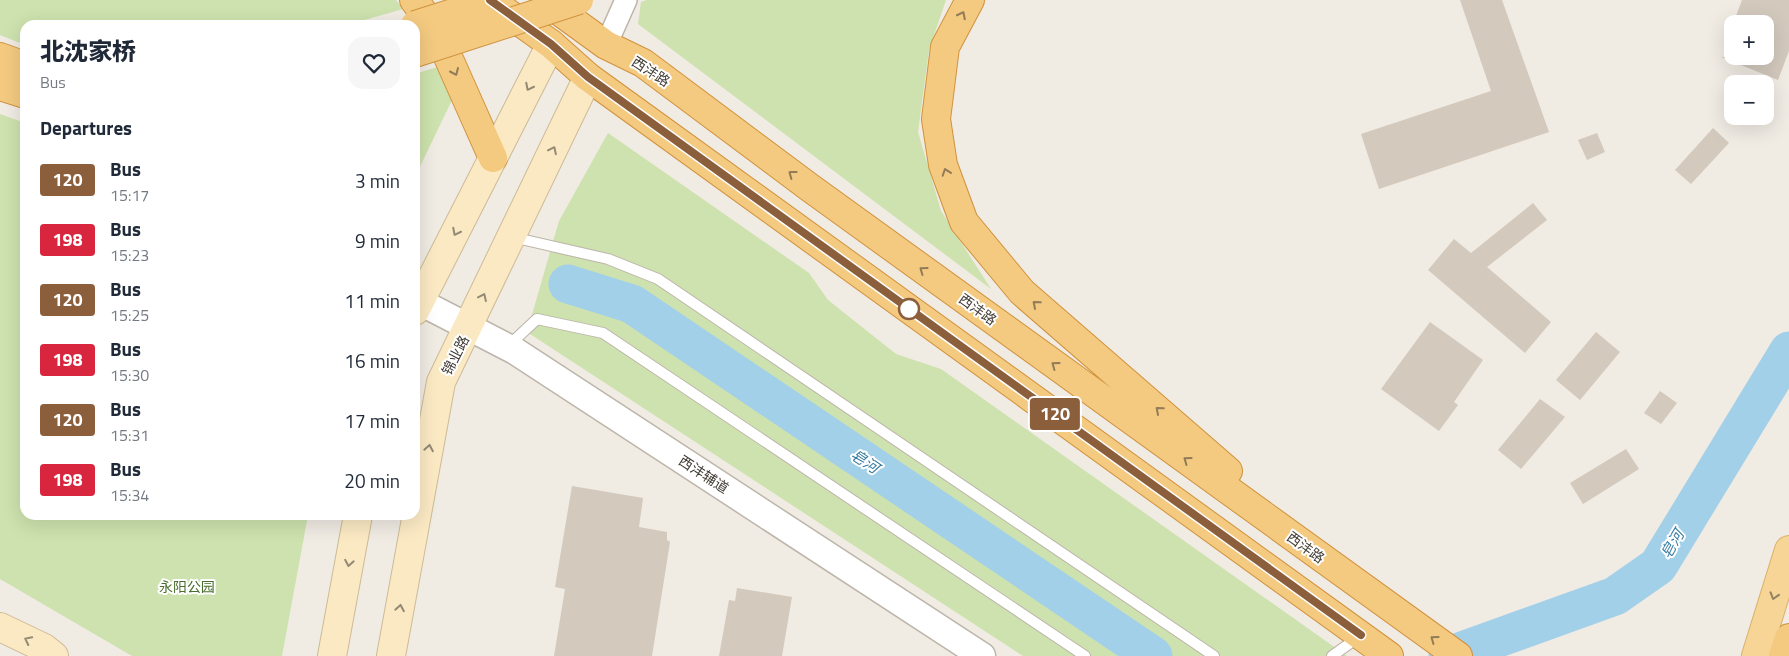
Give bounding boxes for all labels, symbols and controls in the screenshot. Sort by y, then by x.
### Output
one-way arrow [956,11,966,20]
map controls [1724,15,1774,125]
button: + [1724,15,1774,65]
text: 北沈家桥 [40,33,136,69]
button: heart [348,37,400,89]
street label: 西沣路 [628,51,674,91]
one-way arrow [448,67,459,76]
text: Bus [40,70,66,94]
button: − [1724,75,1774,125]
one-way arrow [525,82,535,91]
text: Departures [40,113,132,142]
one-way arrow [547,146,557,155]
text: Bus [110,154,141,183]
text: 120 [52,166,83,193]
text: 3 min [355,166,400,195]
one-way arrow [942,168,952,177]
one-way arrow [788,171,798,180]
text: 15:17 [110,183,149,207]
text: Bus [110,214,141,243]
text: 198 [52,226,83,253]
text: 9 min [355,226,400,255]
one-way arrow [452,227,462,236]
text: 15:23 [110,243,149,267]
one-way arrow [920,267,929,275]
text: Bus [110,274,141,303]
text: 120 [52,286,83,313]
text: 11 min [344,286,400,315]
street label: 西沣路 [955,288,1001,330]
one-way arrow [477,293,487,302]
unlabelled marker [898,298,920,320]
one-way arrow [1033,301,1042,310]
text: 15:25 [110,303,149,327]
street label: 锦业路 [436,332,474,378]
text: Bus [110,334,141,363]
text: 198 [52,346,83,373]
text: 16 min [344,346,400,375]
one-way arrow [1051,362,1061,371]
text: 15:30 [110,363,149,387]
text: Bus [110,394,141,423]
line badge: 120 [1026,398,1084,430]
text: 120 [1040,400,1070,427]
text: 120 [52,406,83,433]
text: 17 min [344,406,400,435]
one-way arrow [1155,407,1164,416]
text: 15:31 [110,423,149,447]
water label: 皂河 [846,443,886,481]
one-way arrow [423,444,434,453]
street label: 西沣辅道 [675,450,733,498]
text: Bus [110,454,141,483]
one-way arrow [1183,457,1192,466]
text: 198 [52,466,83,493]
text: 20 min [344,466,400,495]
text: 15:34 [110,483,149,507]
water label: 皂河 [1654,523,1691,563]
street label: 西沣路 [1283,526,1329,568]
one-way arrow [345,559,355,567]
park label: 永阳公园 [159,576,215,597]
one-way arrow [1770,592,1780,600]
one-way arrow [394,604,404,612]
one-way arrow [24,636,33,647]
one-way arrow [1431,636,1440,645]

